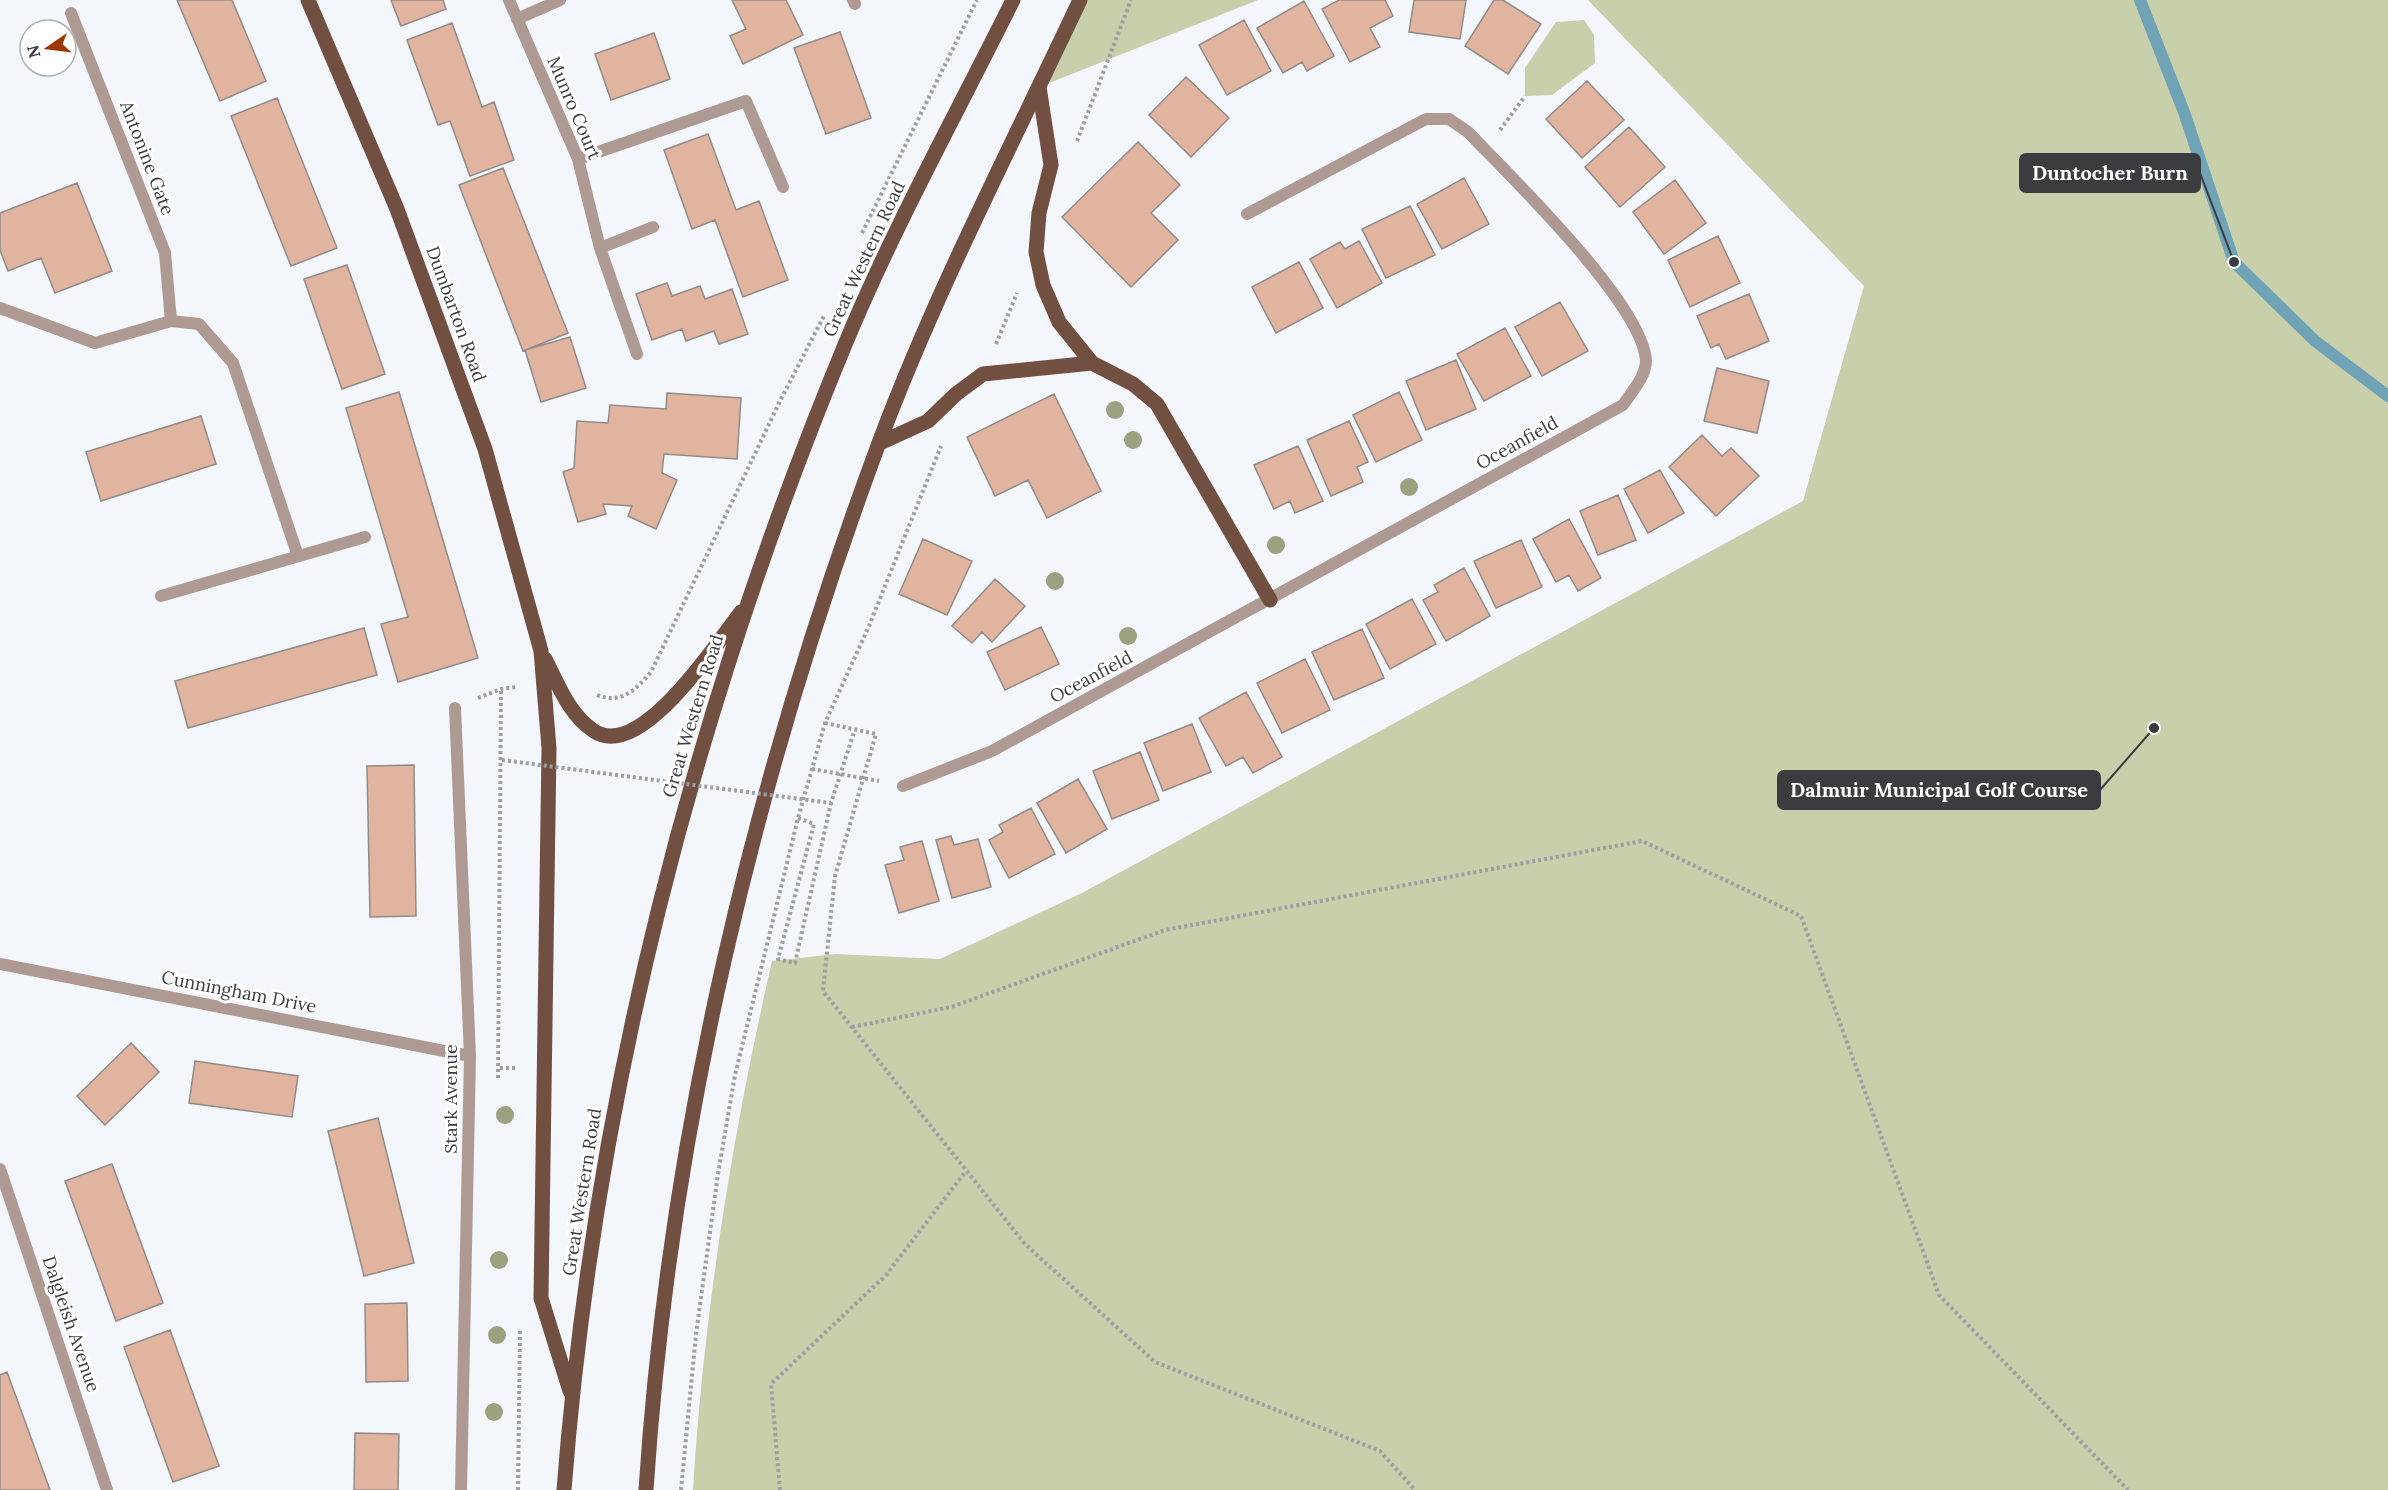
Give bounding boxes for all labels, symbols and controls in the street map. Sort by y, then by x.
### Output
north arrow [18,18,78,78]
text: N [22,43,45,60]
street label: Munro Court [542,53,607,163]
street label: Antonine Gate [115,97,180,218]
callout: Duntocher Burn [2020,154,2200,192]
text: Duntocher Burn [2032,160,2188,185]
street label: Great Western Road [817,177,910,340]
street label: Dumbarton Road [421,243,492,385]
street label: Oceanfield [1472,411,1562,475]
street label: Great Western Road [657,631,728,800]
street label: Oceanfield [1046,645,1136,708]
callout: Dalmuir Municipal Golf Course [1778,771,2100,809]
text: Dalmuir Municipal Golf Course [1790,777,2088,802]
street label: Cunningham Drive [160,965,319,1018]
street label: Stark Avenue [439,1044,462,1154]
street label: Great Western Road [557,1106,606,1277]
street label: Dalgleish Avenue [37,1253,106,1395]

